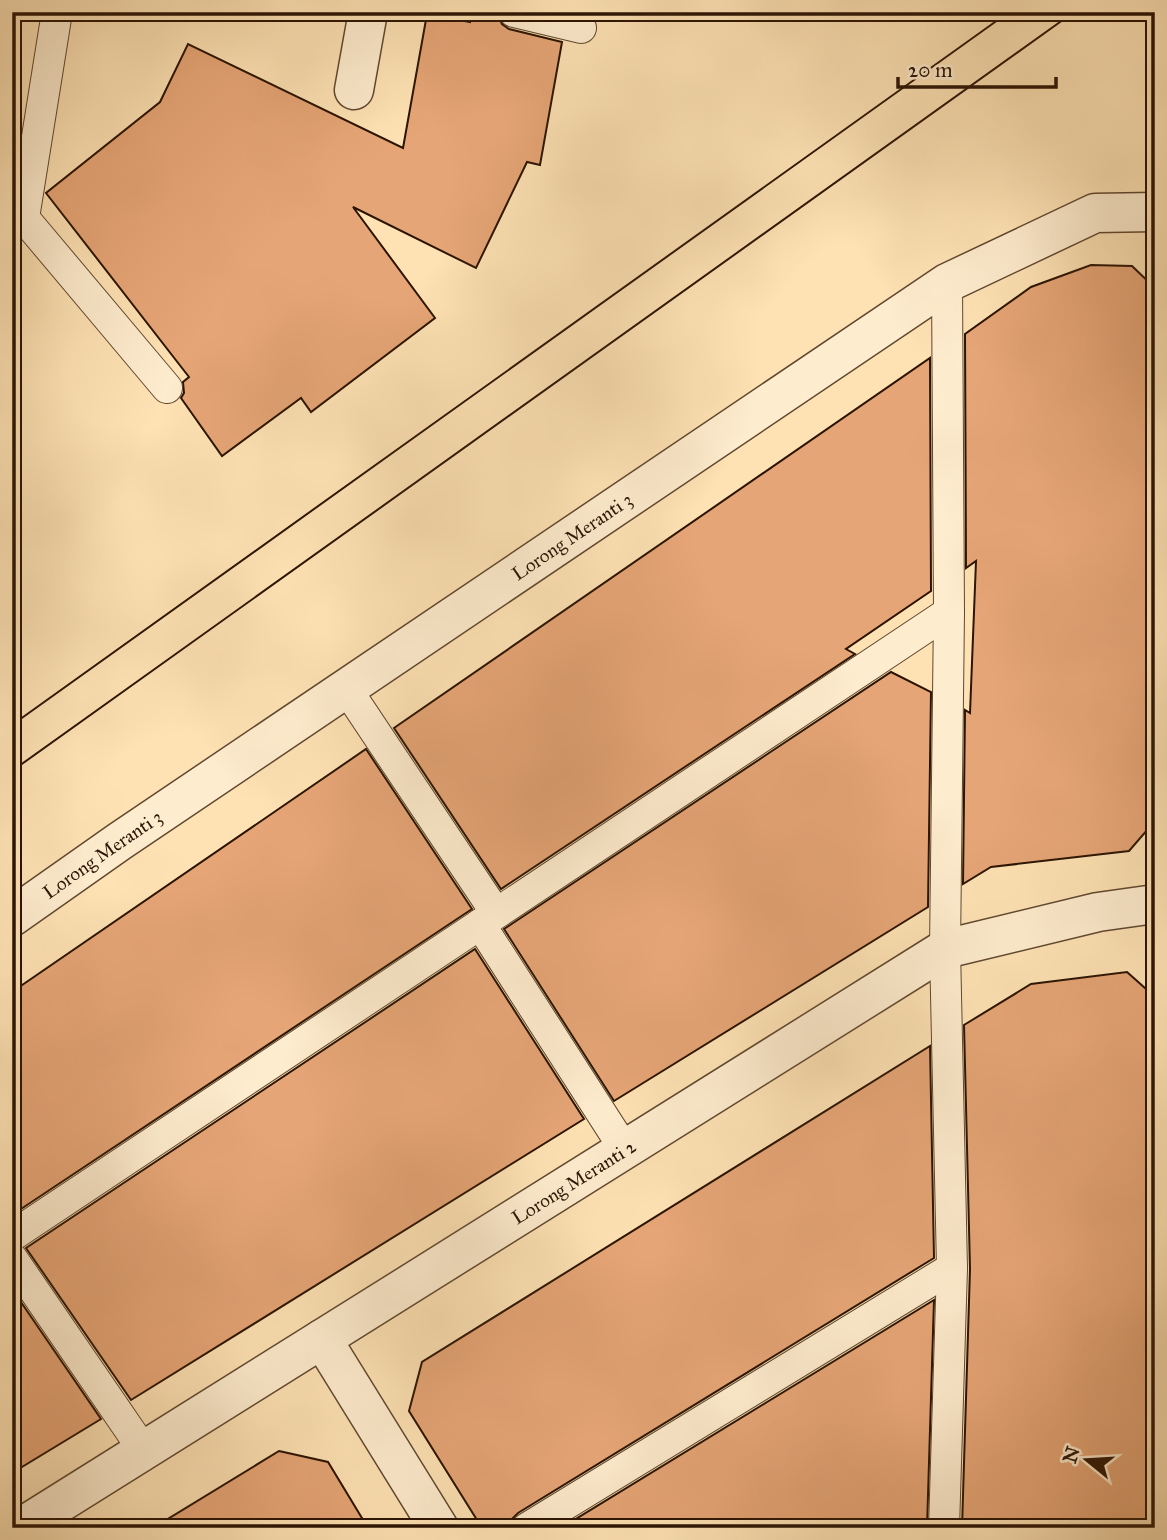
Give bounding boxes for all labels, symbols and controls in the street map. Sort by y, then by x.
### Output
scale bar [898,46,1055,90]
text: 20 m [908,57,953,83]
street label: Lorong Meranti 3 [508,488,637,585]
street label: Lorong Meranti 3 [38,805,166,904]
street label: Lorong Meranti 2 [508,1134,641,1229]
north arrow [1052,1424,1122,1494]
text: N [1058,1444,1085,1466]

